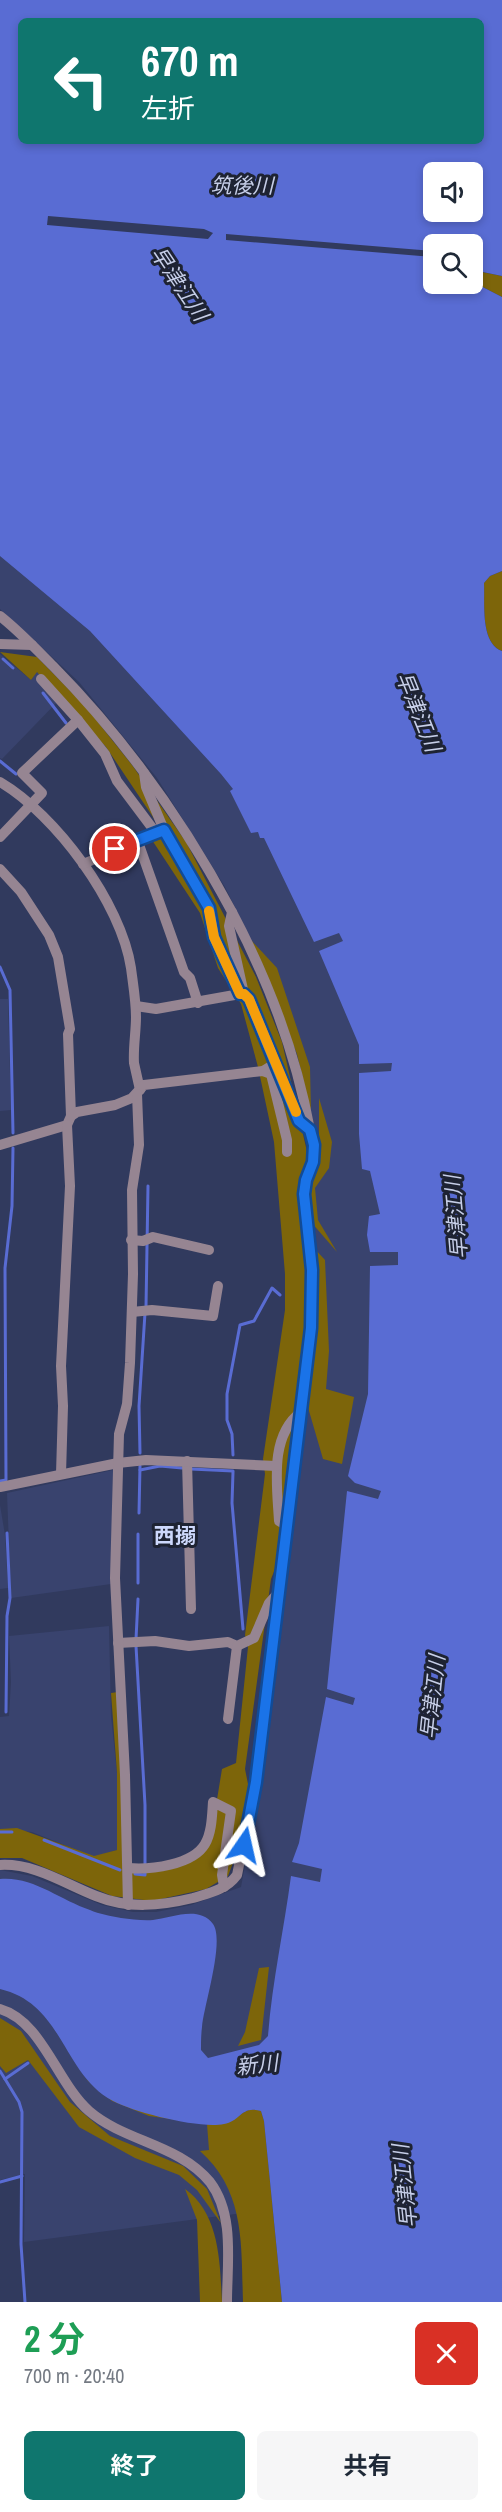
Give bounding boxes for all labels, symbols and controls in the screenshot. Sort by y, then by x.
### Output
text: 670 m [141,33,239,89]
icon: left [42,42,120,120]
text: 左折 [141,90,195,126]
map controls [423,162,483,294]
button: sound [423,162,483,222]
water label: 筑後川 [211,171,275,200]
button: search [423,234,483,294]
water label: 早津江川 [144,241,216,328]
water label: 早津江川 [389,667,448,758]
pin [89,823,140,874]
icon: arrive [98,832,131,865]
water label: 早津江川 [437,1172,474,1260]
district label: 西搦 [154,1521,196,1550]
water label: 早津江川 [414,1652,452,1740]
position arrow [212,1813,276,1877]
water label: 新川 [235,2048,281,2081]
water label: 早津江川 [385,2141,423,2229]
text: 2 分 [24,2315,85,2363]
button: close [415,2322,478,2385]
text: 700 m · 20:40 [24,2362,124,2389]
button: 終了 [24,2431,245,2500]
button: 共有 [257,2431,478,2500]

